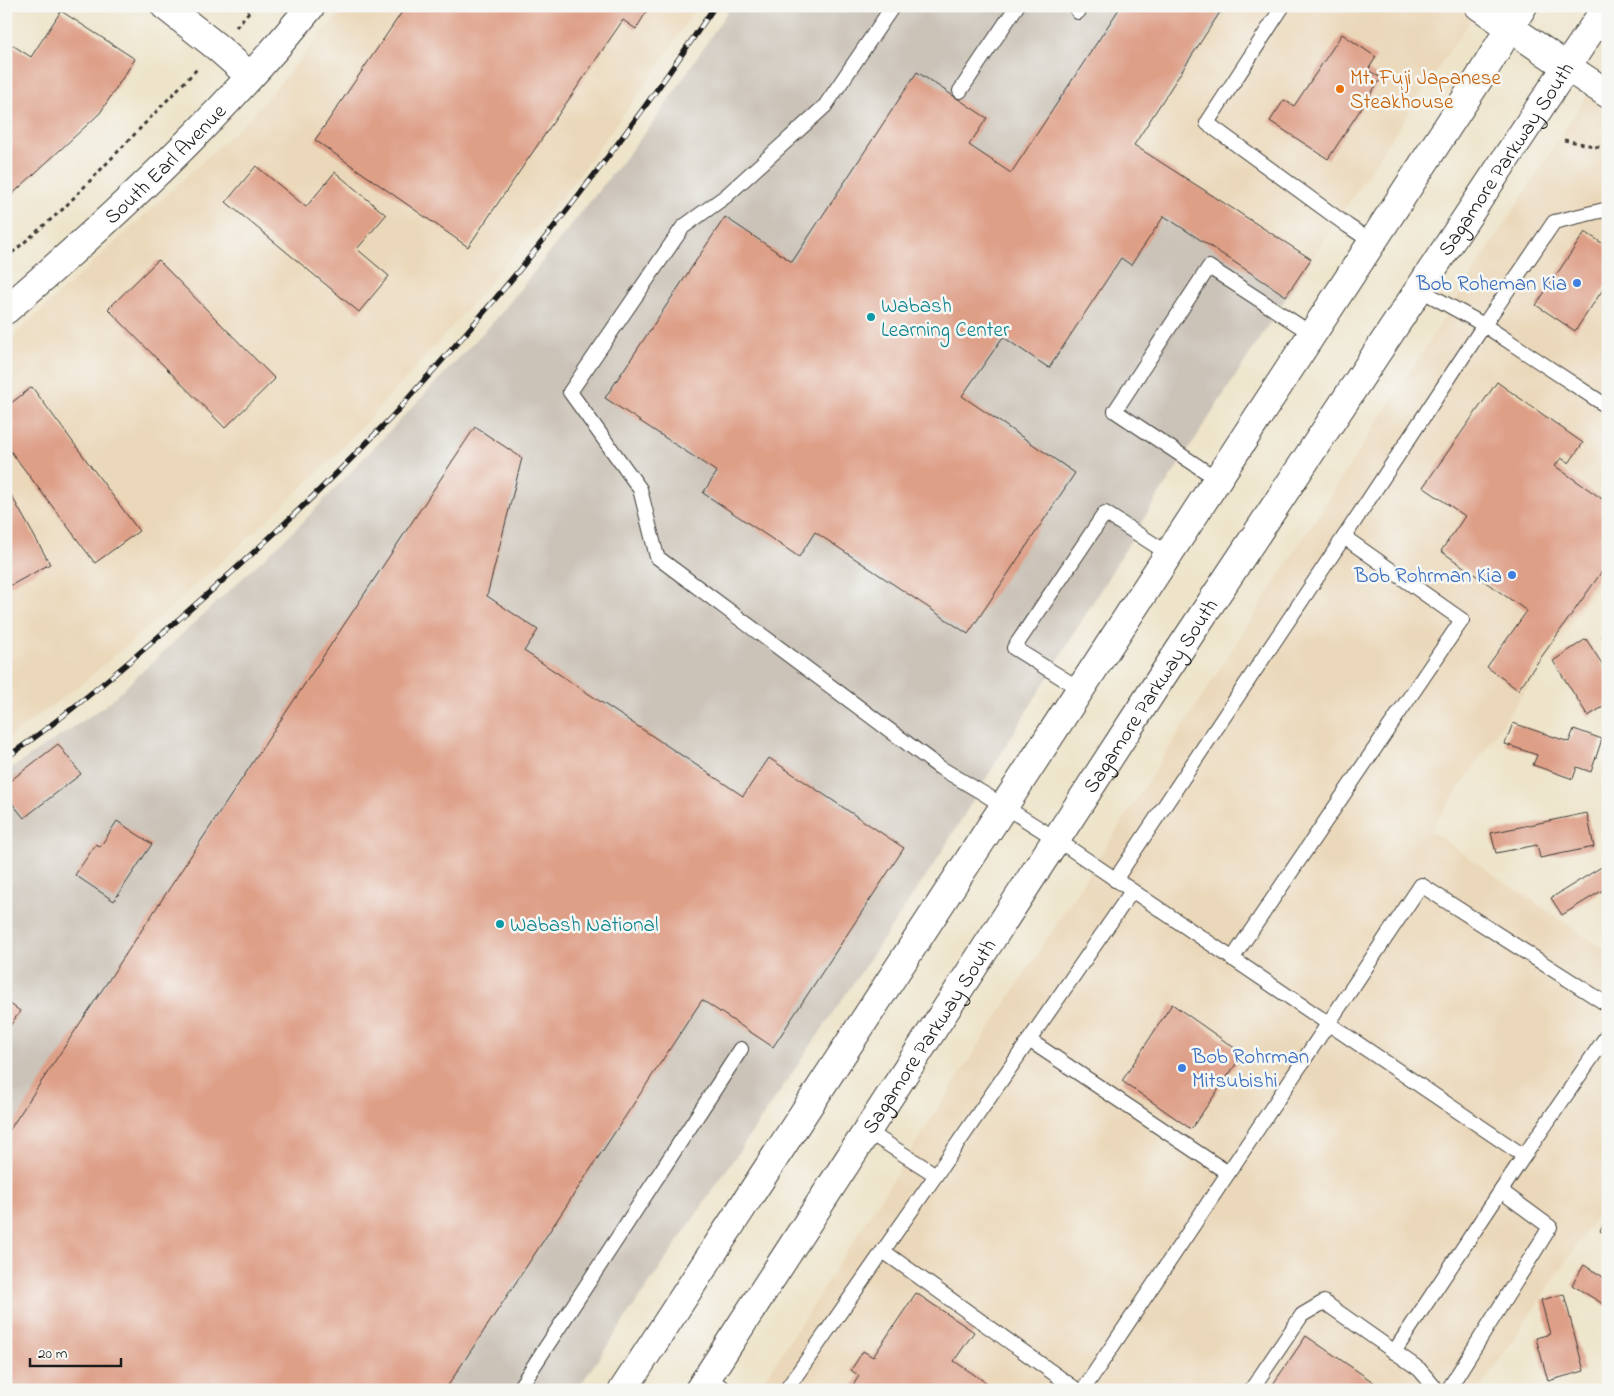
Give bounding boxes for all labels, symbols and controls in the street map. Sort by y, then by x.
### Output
street label: Sagamore Parkway South [1432,57,1583,263]
place label: Mt. Fuji Japanese Steakhouse [1350,64,1501,118]
marker: Mt. Fuji Japanese Steakhouse [1334,83,1346,95]
street label: South Earl Avenue [98,98,235,232]
place label: Bob Roheman Kia [1415,270,1567,300]
marker: Bob Roheman Kia [1571,277,1583,289]
place label: Wabash Learning Center [881,292,1010,348]
marker: Wabash Learning Center [865,311,877,323]
place label: Bob Rohrman Kia [1353,562,1502,592]
marker: Bob Rohrman Kia [1506,569,1518,581]
street label: Sagamore Parkway South [1077,593,1227,800]
place label: Wabash National [510,911,658,941]
marker: Wabash National [494,918,506,930]
street label: Sagamore Parkway South [856,933,1005,1141]
place label: Bob Rohrman Mitsubishi [1191,1043,1309,1097]
marker: Bob Rohrman Mitsubishi [1176,1062,1188,1074]
scale bar [30,1336,121,1368]
text: 20 m [38,1343,68,1365]

